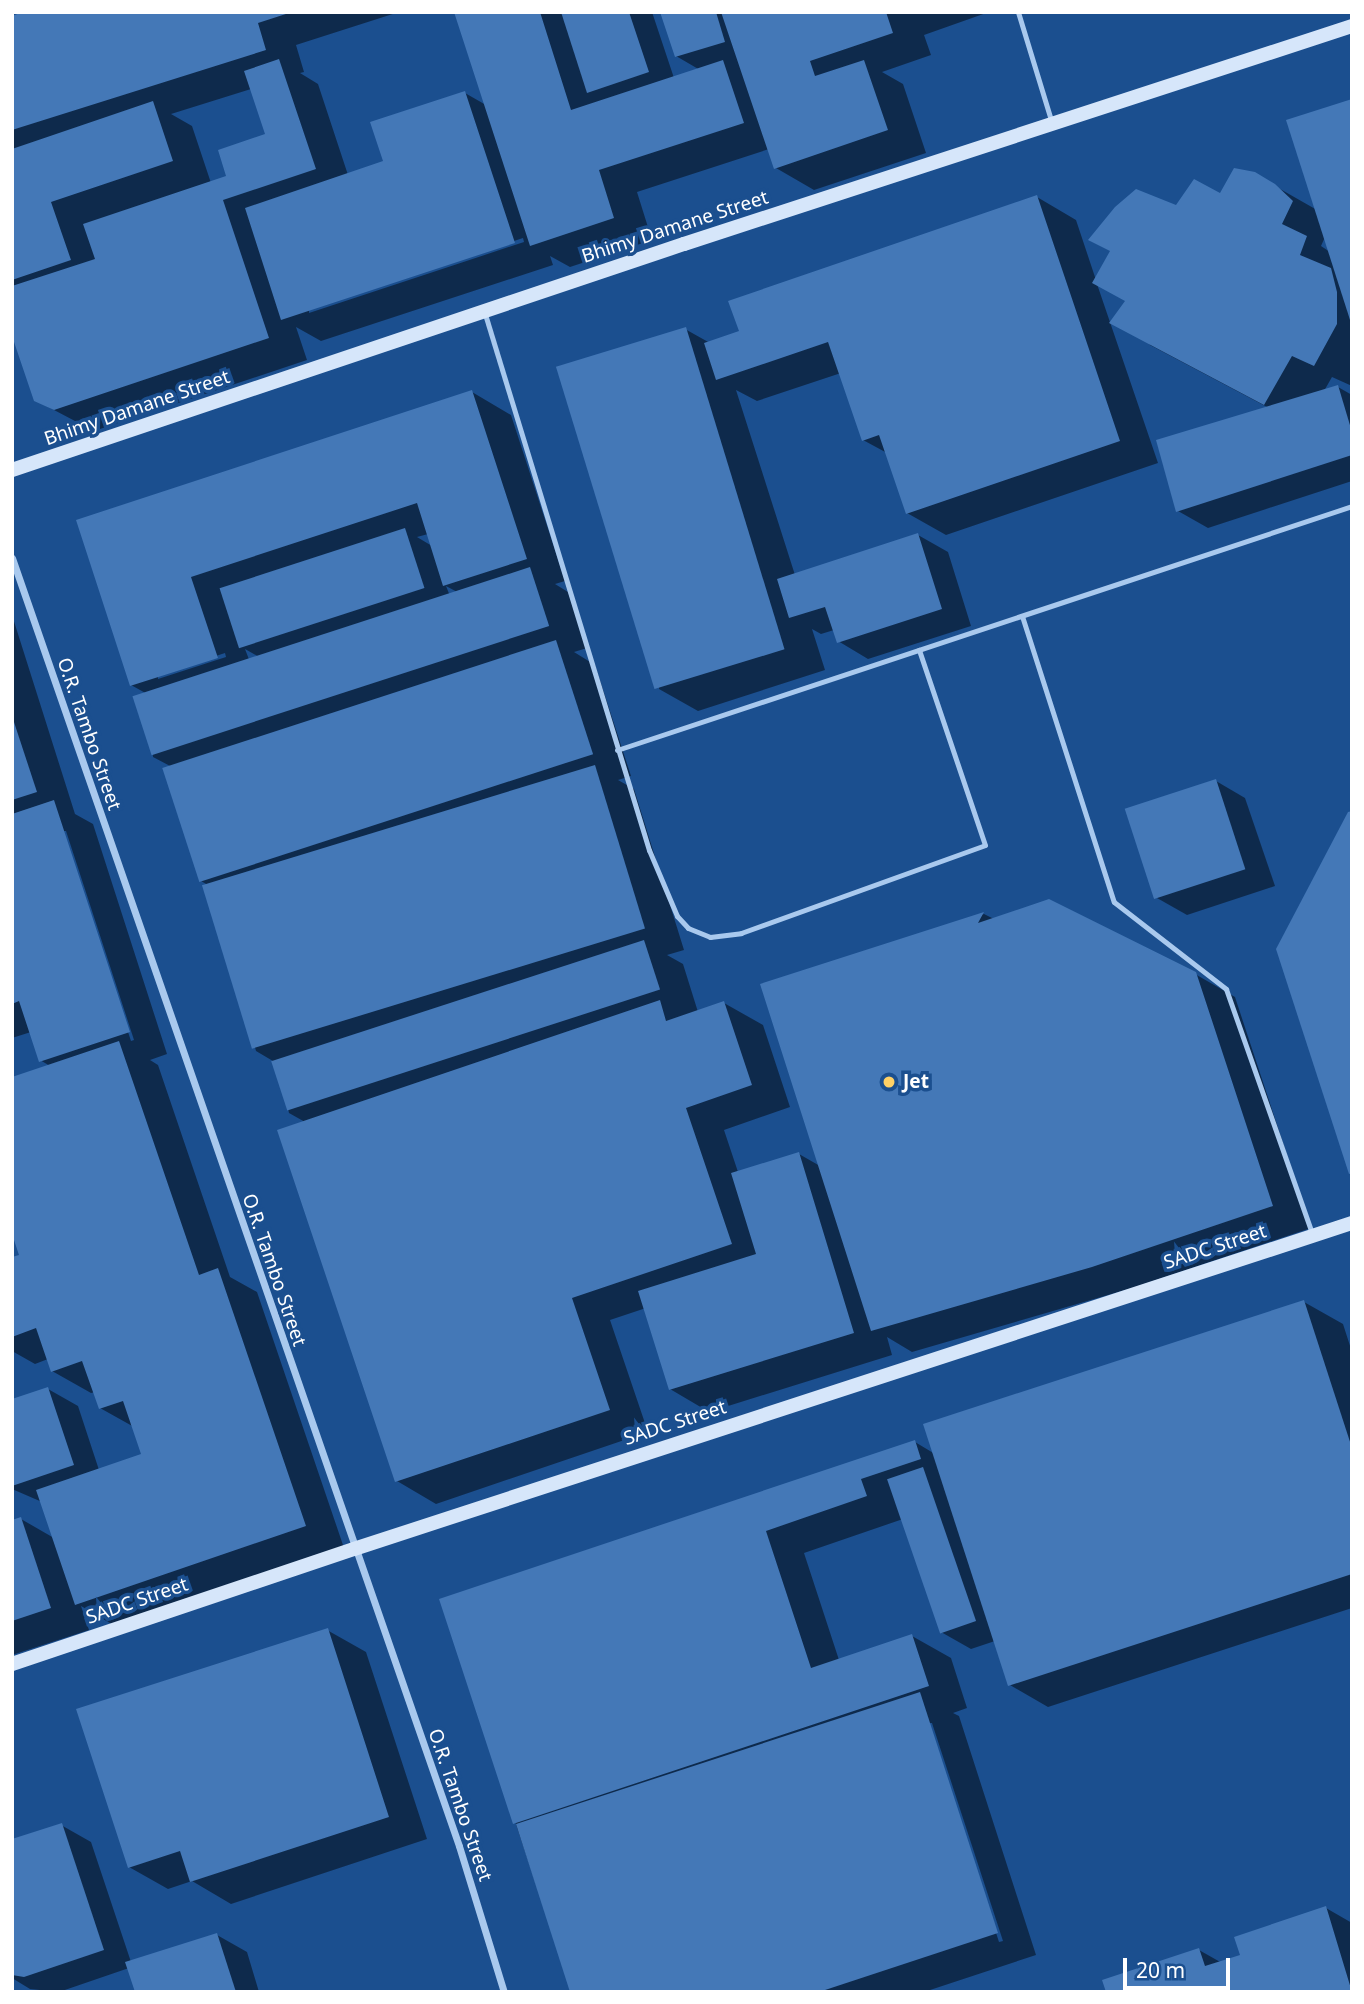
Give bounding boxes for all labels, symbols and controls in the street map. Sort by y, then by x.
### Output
street label: Bhimy Damane Street [579,186,771,268]
street label: Bhimy Damane Street [41,366,233,450]
street label: O.R. Tambo Street [52,655,126,813]
place label: Jet [903,1071,929,1093]
marker: Jet [881,1074,897,1090]
street label: O.R. Tambo Street [237,1191,311,1349]
street label: SADC Street [1161,1220,1269,1274]
street label: SADC Street [621,1396,729,1450]
street label: SADC Street [83,1573,191,1629]
street label: O.R. Tambo Street [423,1726,497,1884]
scale bar [1126,1944,1233,1988]
text: 20 m [1136,1956,1185,1984]

